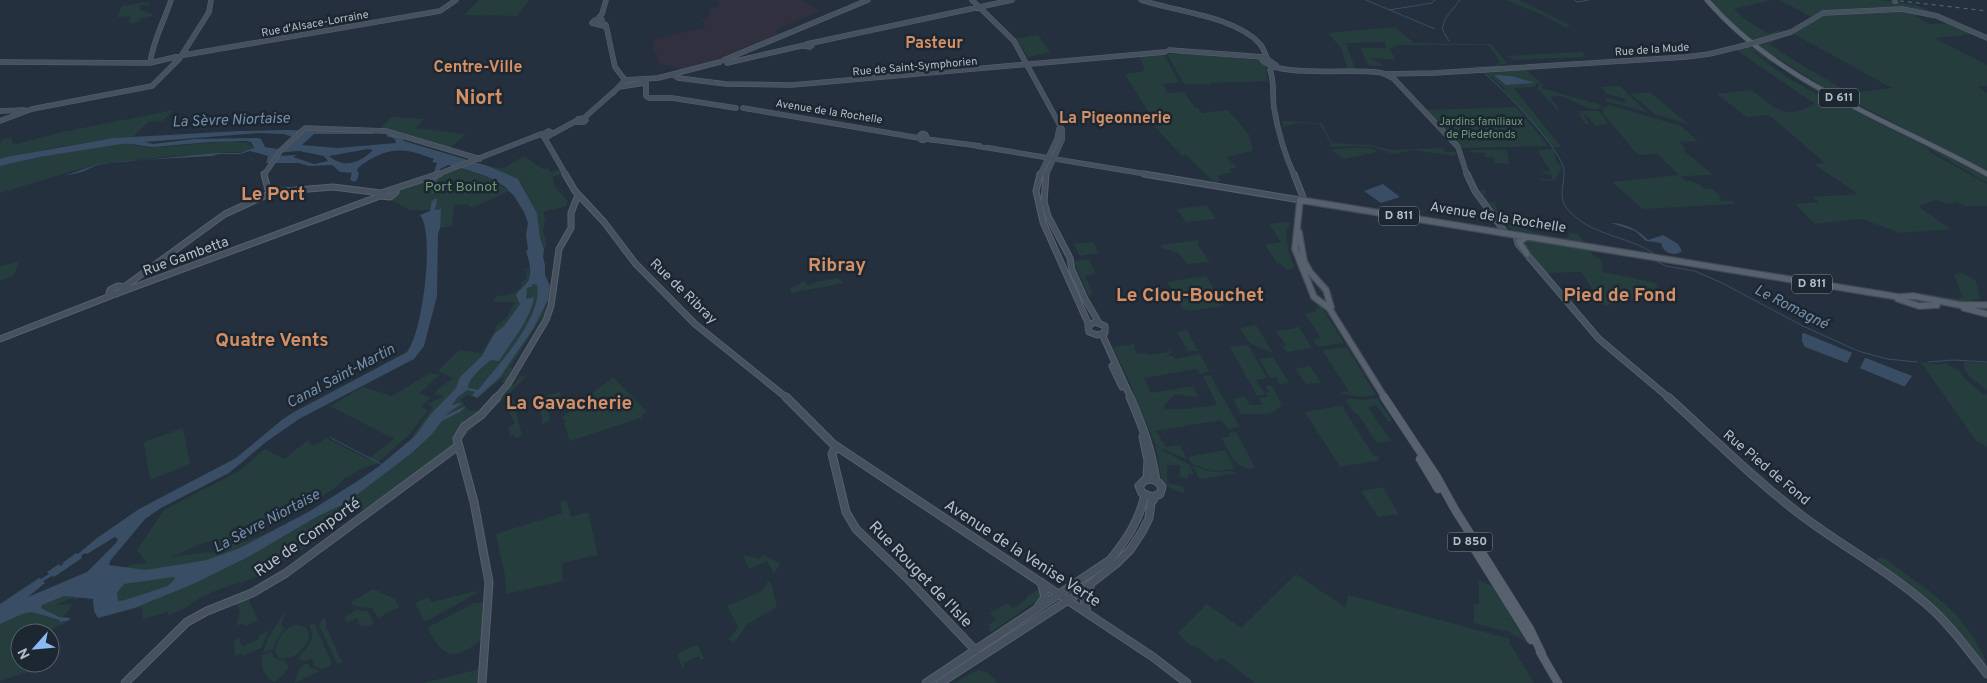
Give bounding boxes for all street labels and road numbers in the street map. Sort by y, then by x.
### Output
street label: Rue d'Alsace-Lorraine [260,8,370,40]
street label: Rue de la Mude [1614,40,1690,60]
street label: Rue de Saint-Symphorien [852,55,978,79]
road number: D 611 [1819,89,1859,108]
street label: Avenue de la Rochelle [775,97,884,127]
street label: Avenue de la Rochelle [1429,199,1567,237]
road number: D 811 [1379,207,1419,226]
street label: Rue Gambetta [141,234,231,280]
street label: Rue de Ribray [646,256,720,328]
road number: D 811 [1792,274,1832,294]
street label: Rue Pied de Fond [1719,427,1813,509]
street label: Rue de Comporté [251,494,365,582]
street label: Avenue de la Venise Verte [940,496,1104,612]
street label: Rue Rouget de l'Isle [864,518,976,632]
road number: D 850 [1448,532,1492,552]

